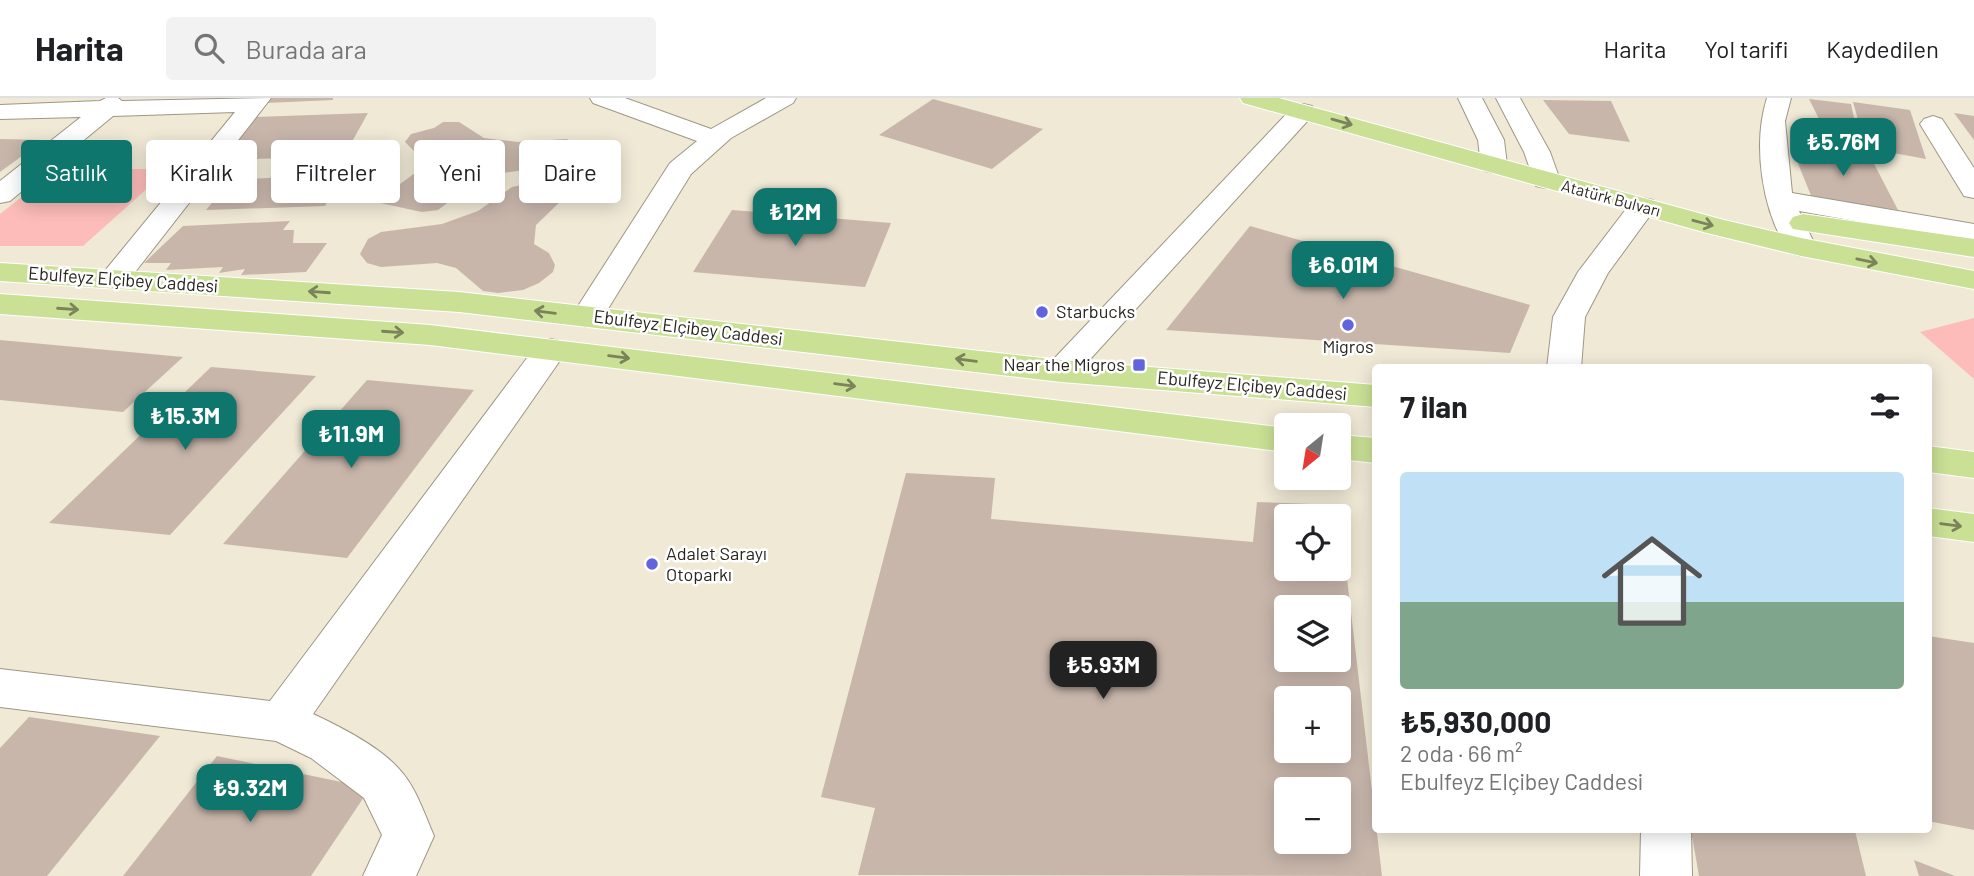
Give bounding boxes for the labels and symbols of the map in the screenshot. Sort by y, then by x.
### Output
one-way arrow [1330,116,1353,129]
pin: ₺5.76M [1786,118,1900,178]
street label: Atatürk Bulvarı [1559,175,1663,220]
pin: ₺12M [754,188,836,248]
one-way arrow [1691,217,1713,230]
pin: ₺6.01M [1286,242,1400,301]
one-way arrow [1855,254,1878,268]
street label: Ebulfeyz Elçibey Caddesi [28,261,219,297]
one-way arrow [308,285,330,298]
place label: Starbucks [1056,300,1135,322]
one-way arrow [56,303,79,316]
marker: Starbucks [1034,304,1050,320]
one-way arrow [534,305,557,318]
street label: Ebulfeyz Elçibey Caddesi [592,305,784,350]
marker: Migros [1340,317,1356,333]
one-way arrow [381,326,404,339]
place label: Migros [1322,335,1374,357]
one-way arrow [607,351,630,364]
one-way arrow [955,353,978,366]
place label: Near the Migros [1003,353,1125,375]
marker: Near the Migros [1131,357,1147,373]
street label: Ebulfeyz Elçibey Caddesi [1156,366,1348,404]
one-way arrow [833,379,855,392]
pin: ₺15.3M [128,392,242,452]
pin: ₺11.9M [294,410,408,470]
north arrow [1274,413,1351,490]
one-way arrow [1939,519,1962,532]
place label: Adalet Sarayı Otoparkı [666,542,767,585]
marker: Adalet Sarayı Otoparkı [644,556,660,572]
pin: ₺5.93M [1046,642,1160,701]
pin: ₺9.32M [193,764,307,824]

